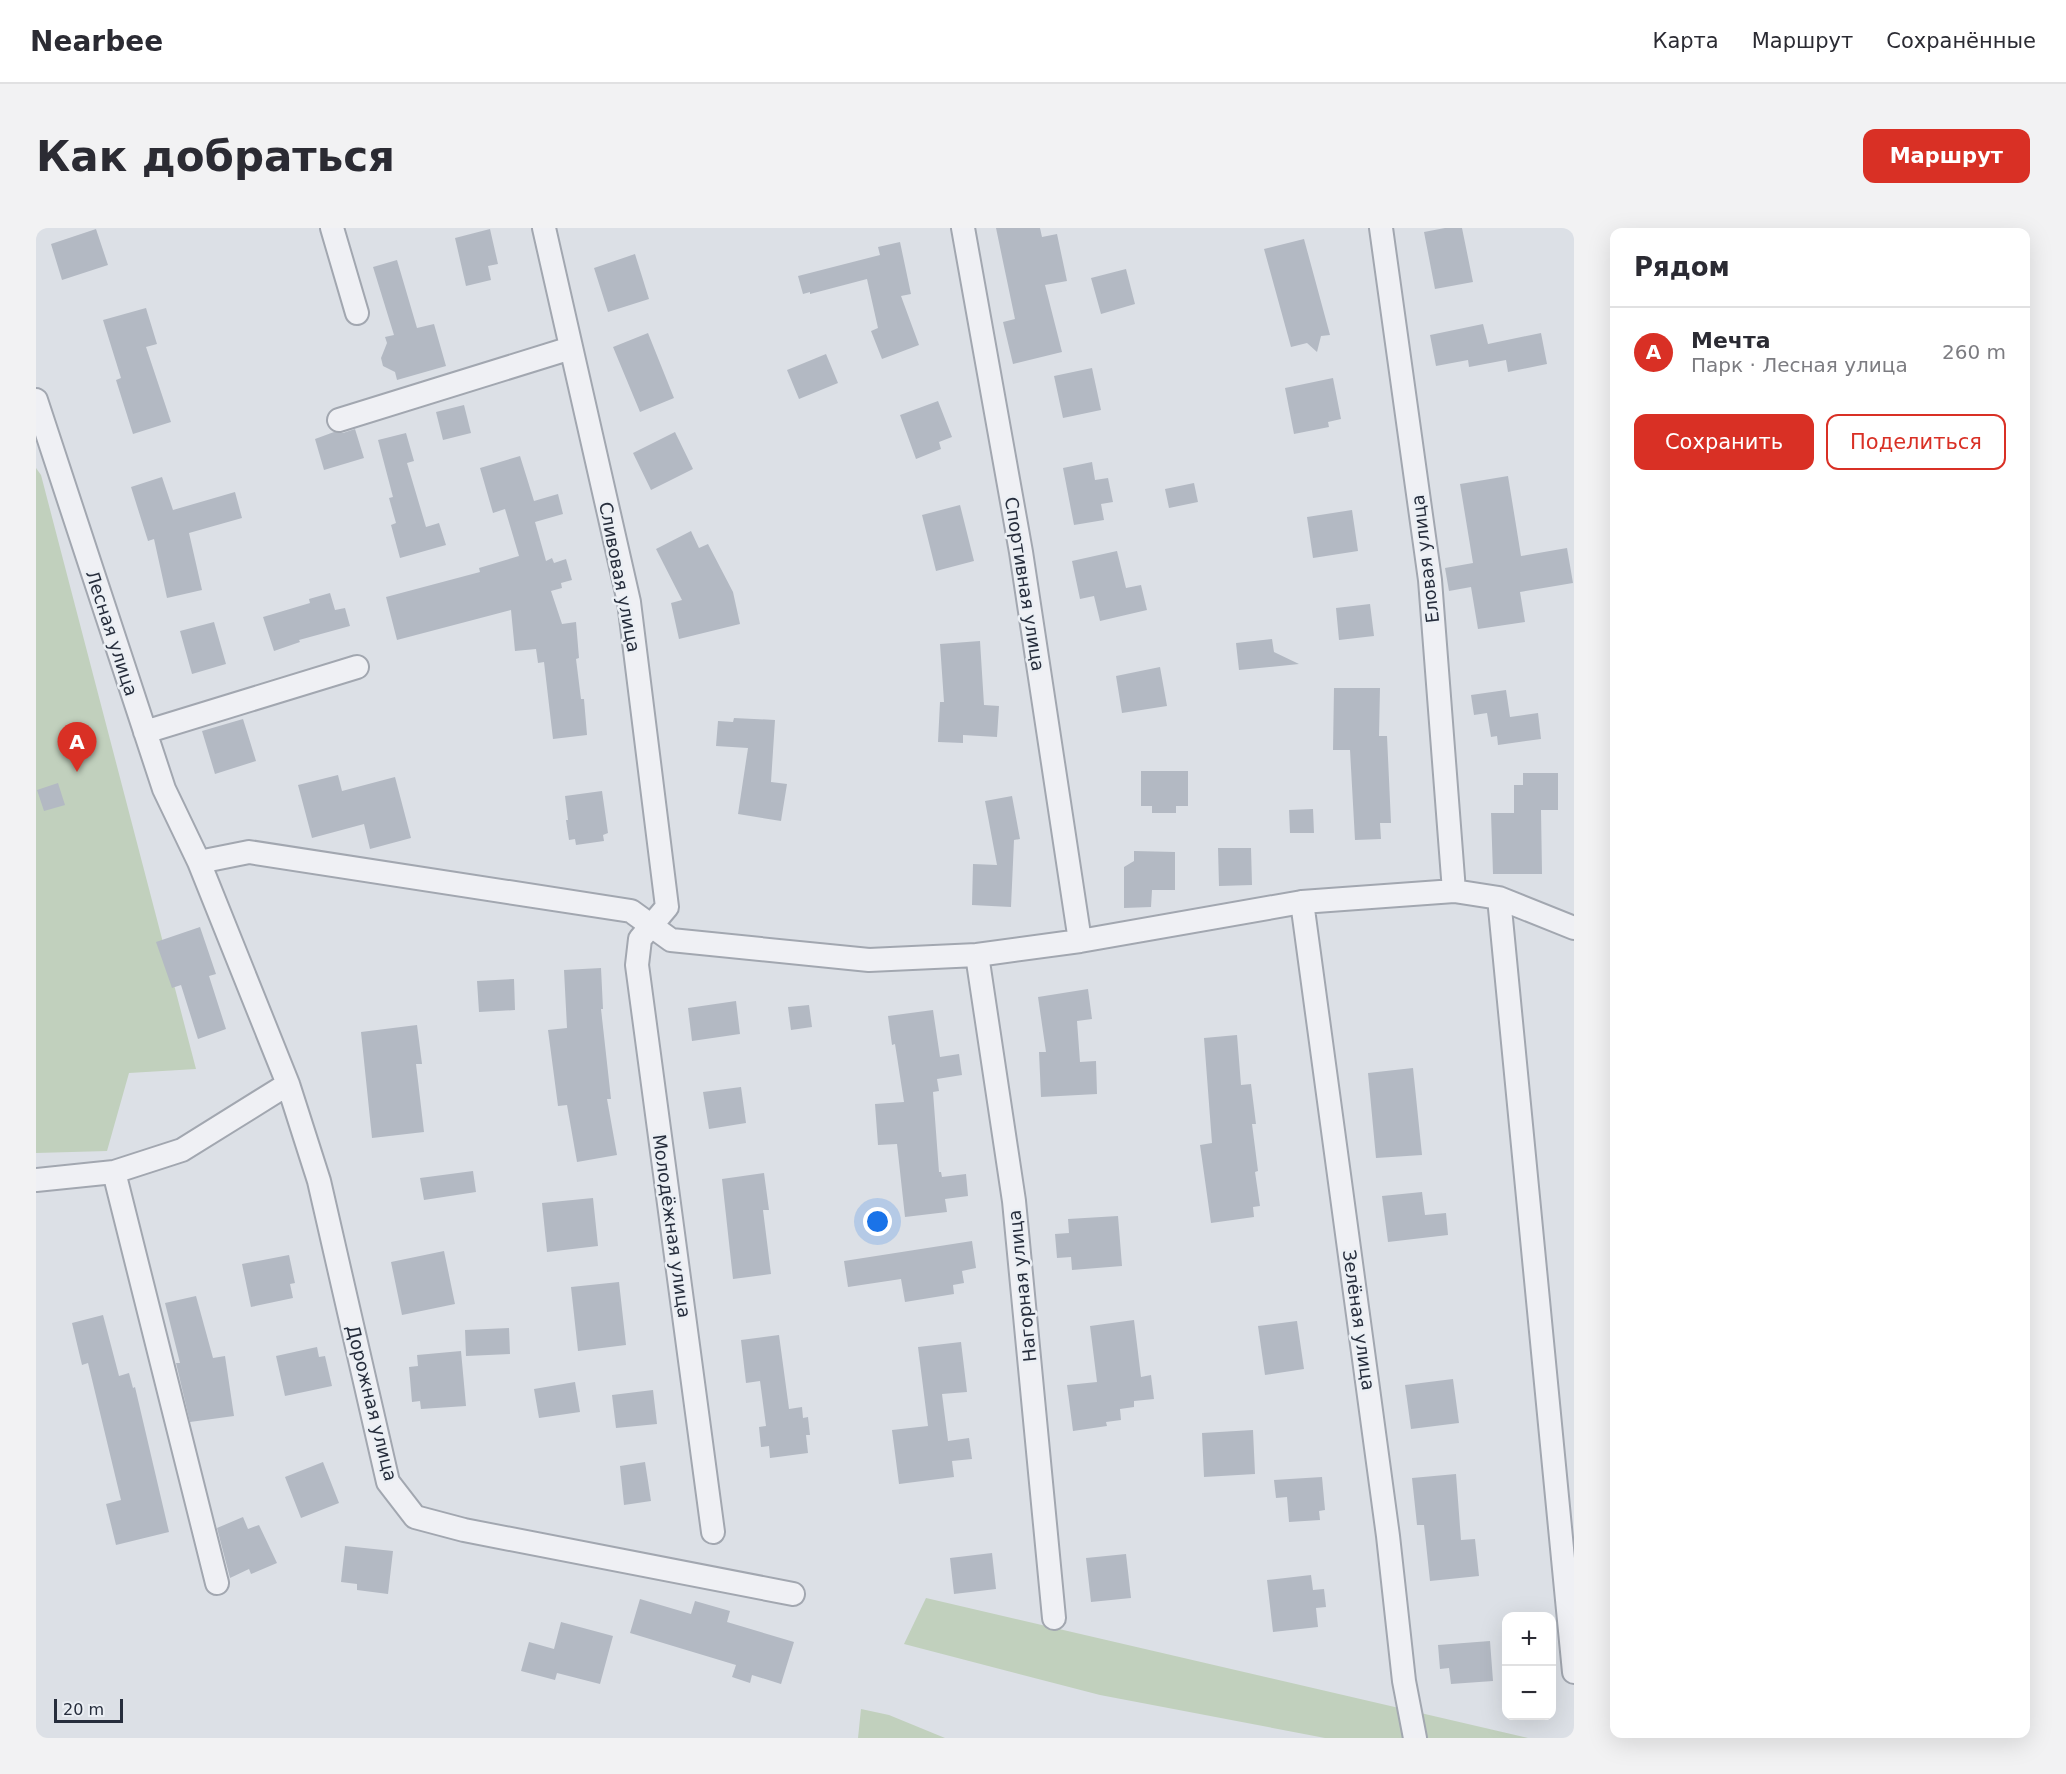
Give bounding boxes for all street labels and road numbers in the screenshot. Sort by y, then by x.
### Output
street label: Еловая улица [1407,494,1443,624]
street label: Спортивная улица [1001,495,1049,673]
street label: Сливовая улица [595,500,645,654]
street label: Лесная улица [82,567,142,699]
street label: Молодёжная улица [649,1133,695,1319]
street label: Нагорная улица [1004,1209,1040,1363]
street label: Зелёная улица [1339,1248,1379,1392]
street label: Дорожная улица [342,1323,402,1483]

